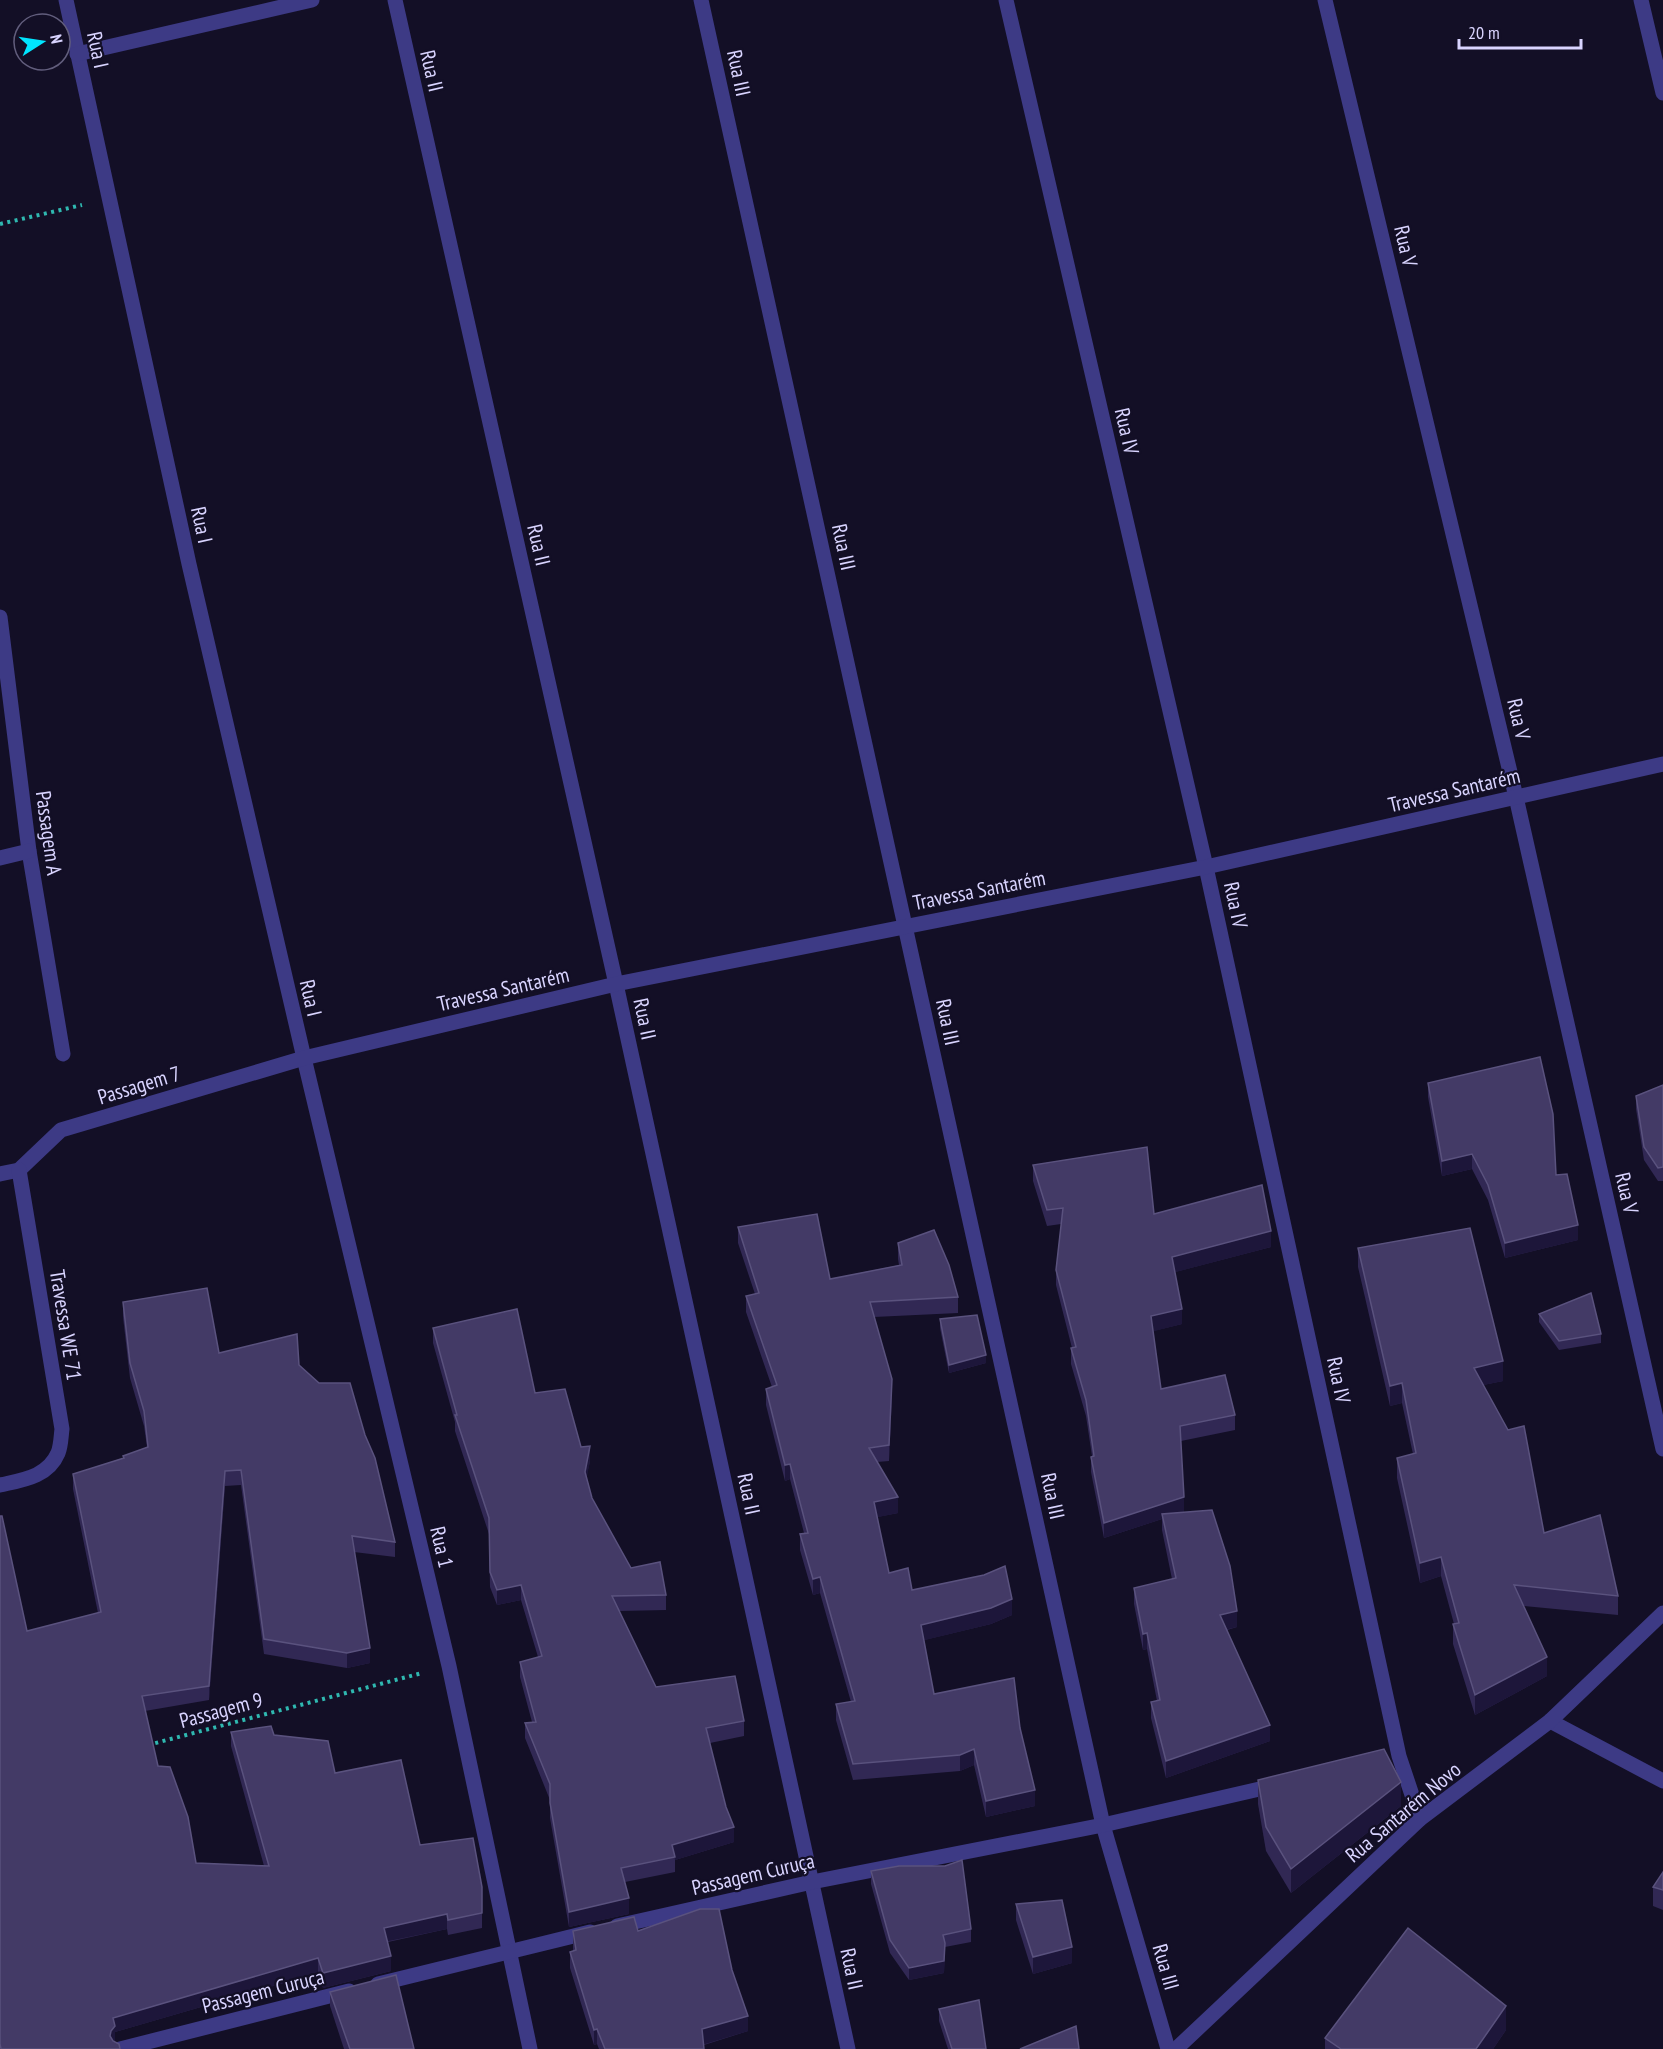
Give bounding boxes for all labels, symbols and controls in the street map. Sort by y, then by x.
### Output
north arrow [12,12,72,72]
scale bar [1459,12,1580,50]
text: 20 m [1468,21,1500,44]
street label: Rua I [81,29,115,71]
text: N [46,33,67,45]
street label: Rua III [721,47,757,99]
street label: Rua II [414,48,450,94]
street label: Rua V [1388,223,1424,269]
street label: Rua IV [1109,405,1145,457]
street label: Rua I [185,504,219,546]
street label: Rua III [826,521,862,573]
street label: Rua II [521,522,557,568]
street label: Rua V [1501,696,1537,742]
street label: Travessa Santarém [1385,762,1523,818]
street label: Passagem A [30,789,68,877]
street label: Travessa Santarém [910,864,1048,916]
street label: Rua IV [1218,879,1254,931]
street label: Travessa Santarém [434,961,572,1017]
street label: Rua I [294,977,328,1019]
street label: Rua II [627,996,663,1042]
street label: Rua III [930,996,966,1048]
street label: Passagem 7 [94,1060,184,1110]
street label: Rua V [1609,1170,1645,1216]
street label: Travessa WE 71 [44,1268,88,1382]
street label: Rua IV [1321,1354,1357,1406]
street label: Rua III [1035,1470,1071,1522]
street label: Rua II [731,1471,767,1517]
street label: Rua 1 [424,1524,460,1570]
street label: Passagem 9 [176,1686,266,1734]
street label: Rua Santarém Novo [1340,1756,1466,1868]
street label: Passagem Curuça [689,1847,817,1901]
street label: Rua III [1147,1941,1185,1993]
street label: Rua II [834,1946,870,1992]
street label: Passagem Curuça [199,1963,327,2019]

